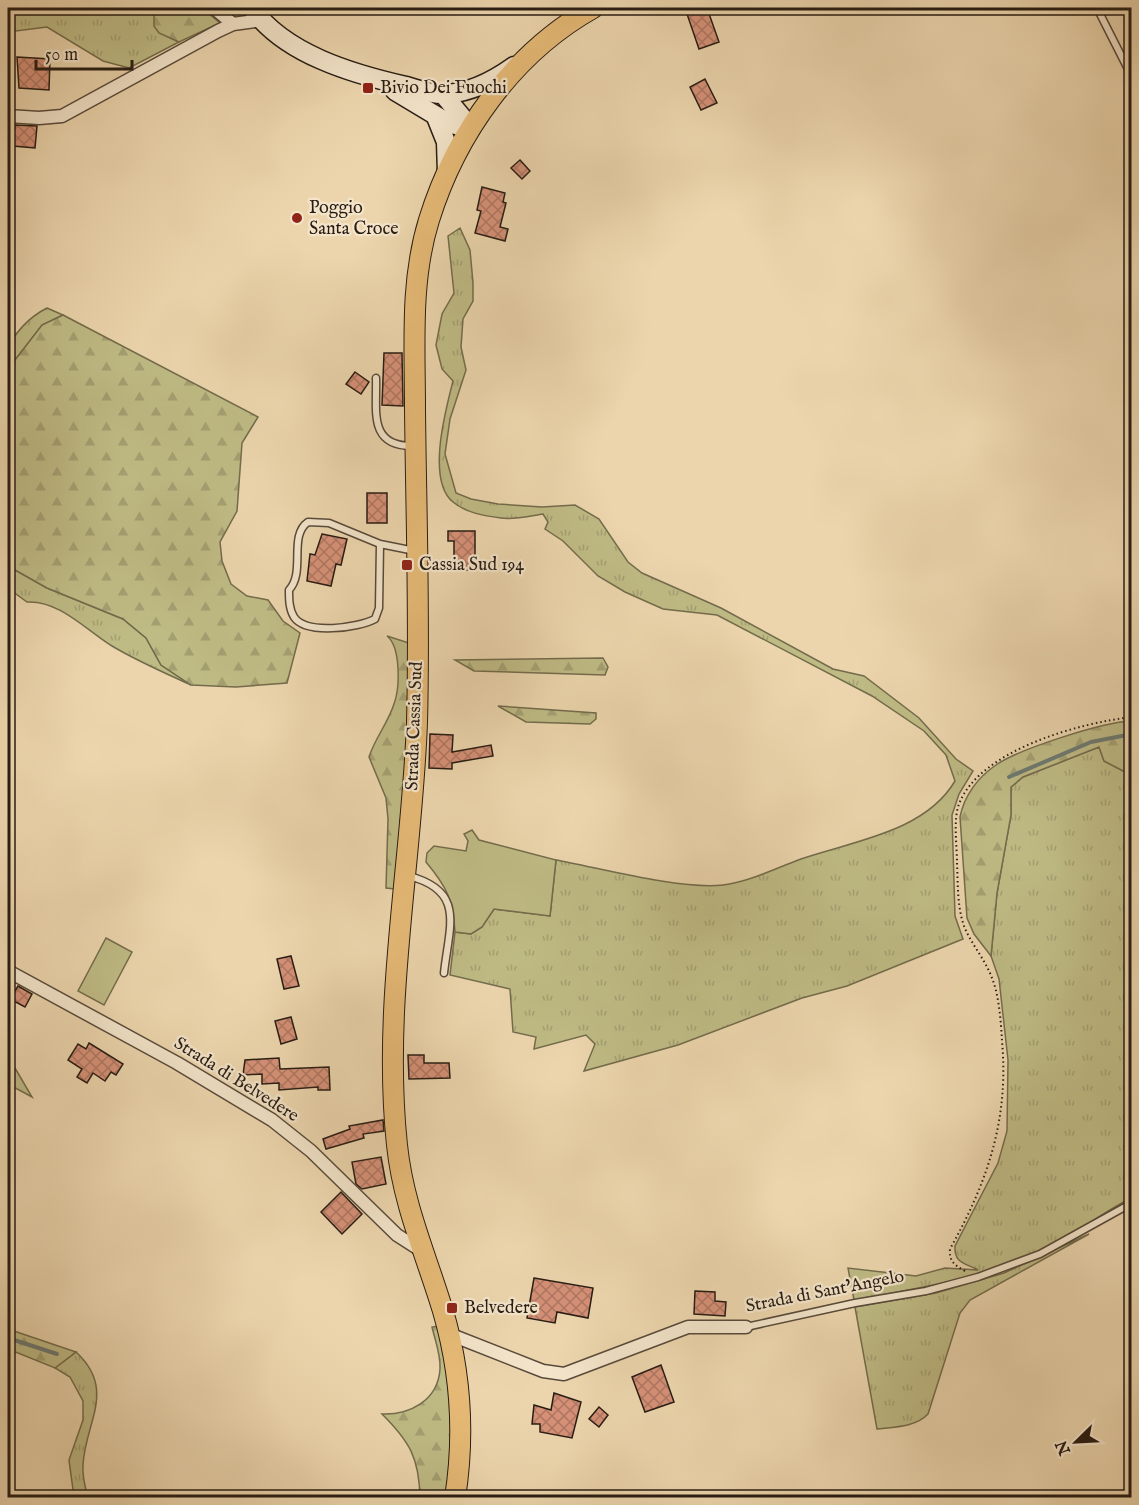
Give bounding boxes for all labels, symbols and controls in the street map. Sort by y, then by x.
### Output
scale bar [36,33,132,71]
text: 50 m [45,44,78,67]
place label: Bivio Dei Fuochi [380,77,507,100]
marker: Bivio Dei Fuochi [361,81,375,95]
place label: Poggio Santa Croce [309,197,399,241]
marker: Poggio Santa Croce [290,211,304,225]
place label: Cassia Sud 194 [419,554,524,577]
marker: Cassia Sud 194 [400,558,414,572]
street label: Strada Cassia Sud [401,661,429,791]
street label: Strada di Belvedere [169,1032,303,1128]
street label: Strada di Sant'Angelo [744,1265,906,1319]
place label: Belvedere [464,1297,538,1320]
marker: Belvedere [445,1301,459,1315]
north arrow [1046,1412,1106,1472]
text: N [1052,1437,1076,1459]

